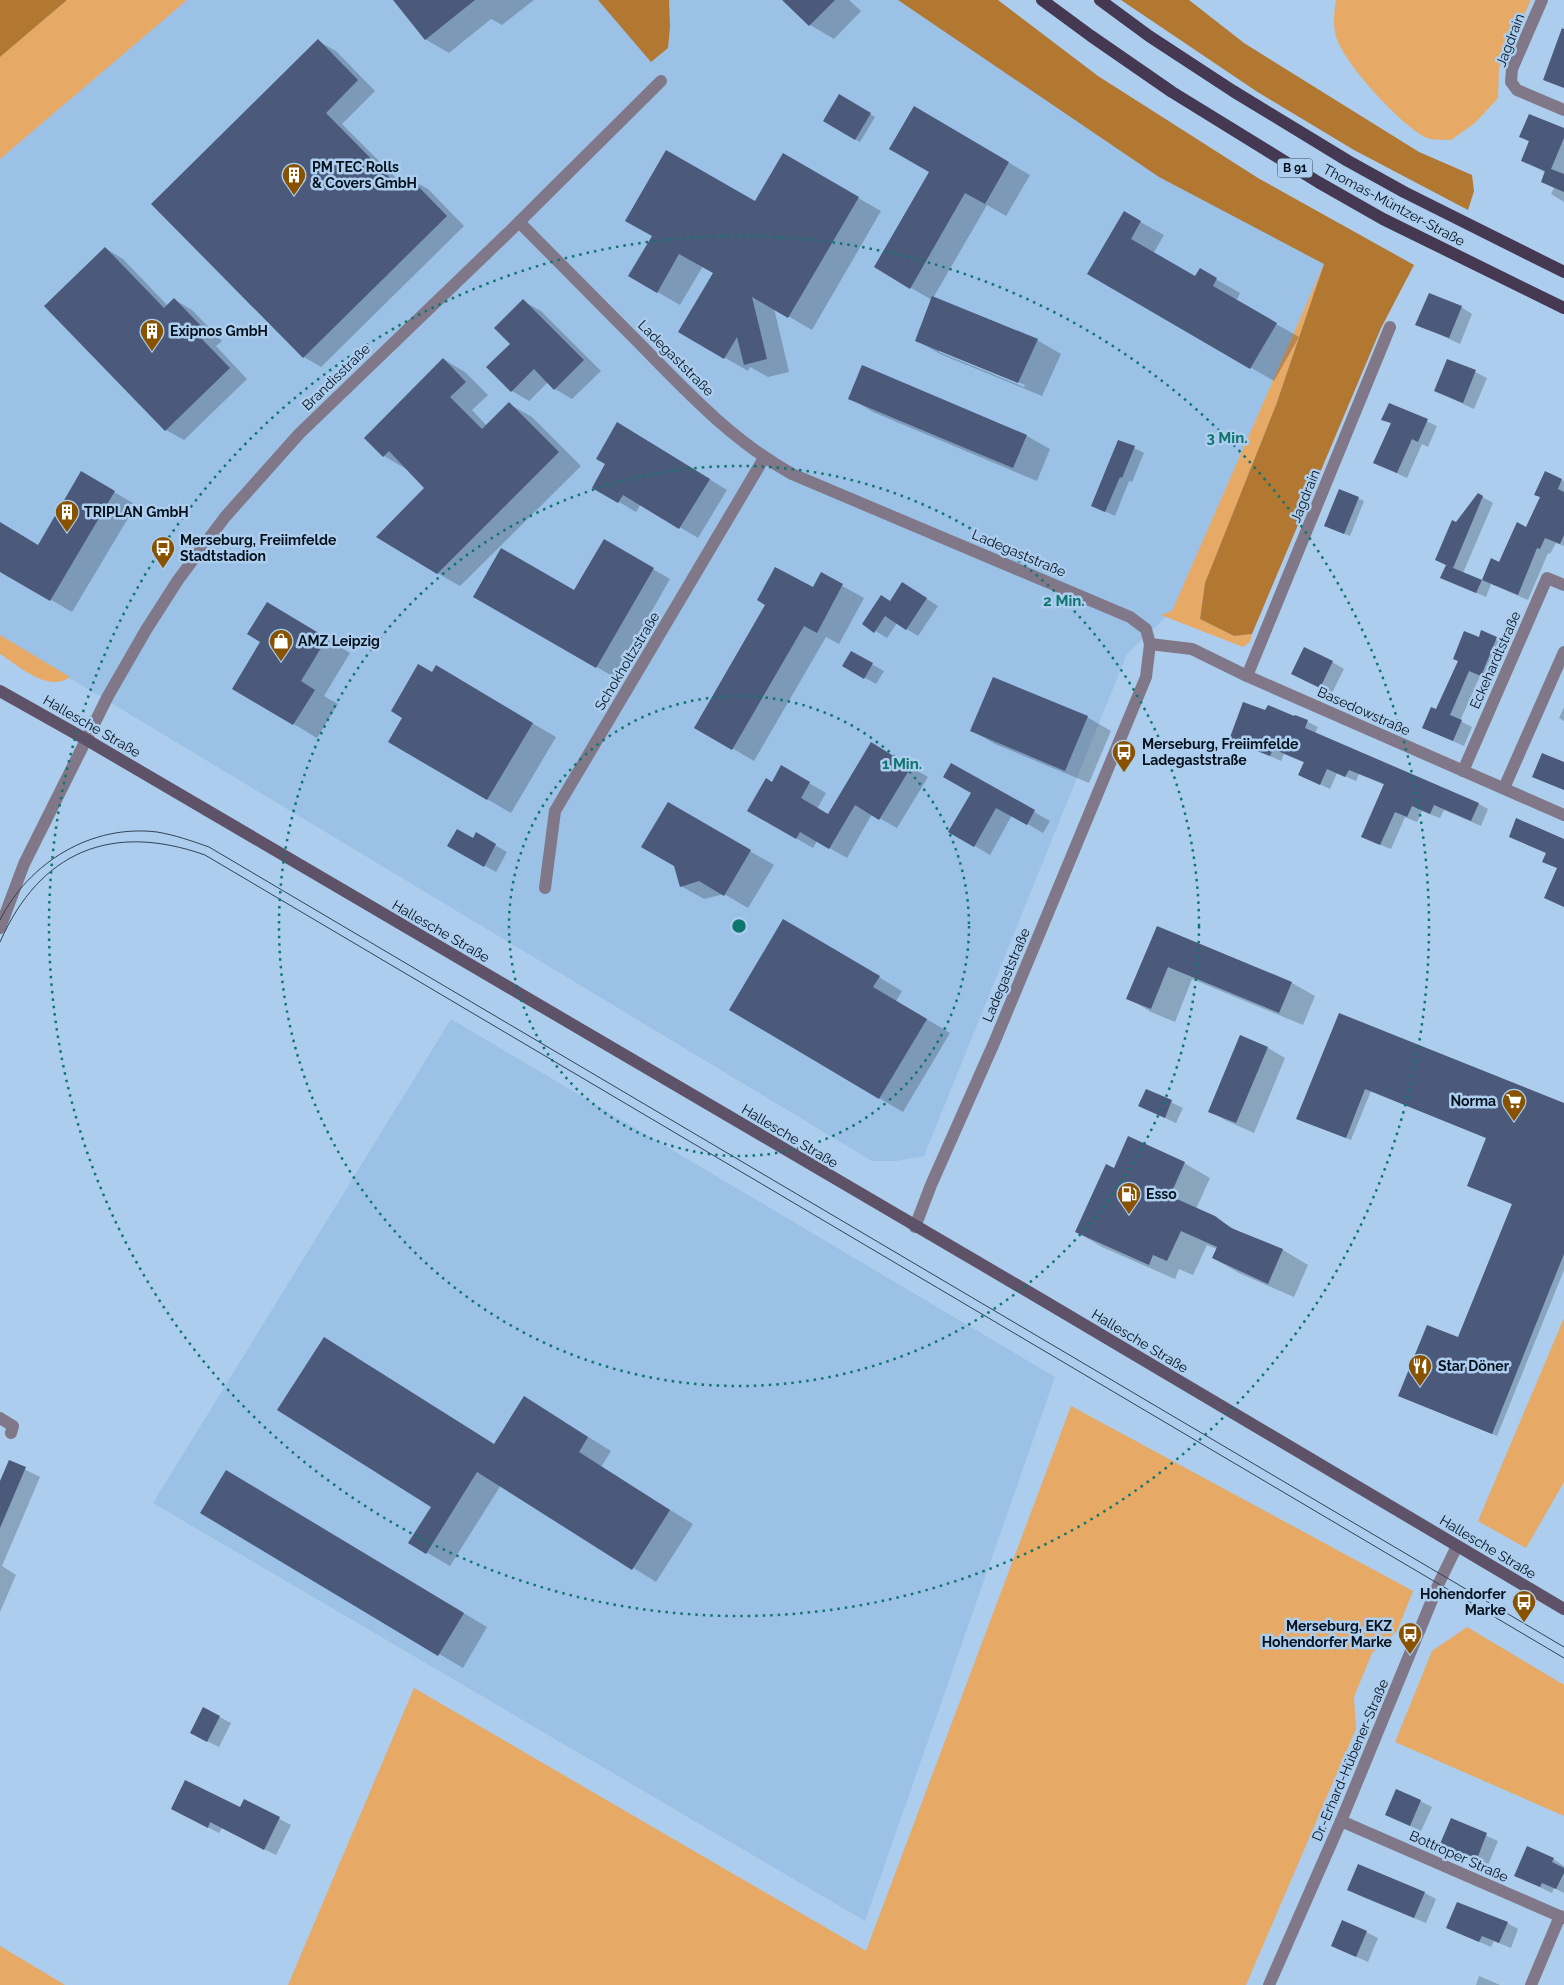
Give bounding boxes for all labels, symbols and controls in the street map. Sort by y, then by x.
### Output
street label: Jagdrain [1493,11,1527,69]
road number: B 91 [1278,158,1312,178]
place label: PM TEC Rolls & Covers GmbH [312,159,417,191]
street label: Thomas-Müntzer-Straße [1320,161,1468,249]
building icon: PM TEC Rolls & Covers GmbH [281,162,307,196]
street label: Ladegaststraße [635,317,717,399]
building icon: Exipnos GmbH [139,318,165,352]
place label: Exipnos GmbH [170,323,268,339]
street label: Brandisstraße [299,341,373,413]
text: 3 Min. [1206,429,1248,447]
street label: Jagdrain [1287,467,1323,525]
building icon: TRIPLAN GmbH [54,499,80,533]
place label: TRIPLAN GmbH [84,504,189,520]
street label: Ladegaststraße [970,526,1068,580]
place label: Merseburg, Freiimfelde Stadtstadion [180,532,337,564]
bus stop icon: Merseburg, Freiimfelde Stadtstadion [150,535,176,569]
text: 2 Min. [1043,592,1085,610]
street label: Schokholtzstraße [591,609,663,713]
street label: Eckehardtstraße [1466,609,1524,711]
shop icon: AMZ Leipzig [268,628,294,662]
place label: AMZ Leipzig [298,633,380,649]
street label: Basedowstraße [1315,683,1413,739]
street label: Hallesche Straße [41,692,143,760]
place label: Merseburg, Freiimfelde Ladegaststraße [1142,736,1299,768]
bus stop icon: Merseburg, Freiimfelde Ladegaststraße [1111,739,1137,773]
text: 1 Min. [882,755,922,773]
street label: Hallesche Straße [390,897,492,965]
centre of rings [730,917,748,935]
street label: Ladegaststraße [979,926,1033,1024]
supermarket icon: Norma [1501,1088,1527,1122]
place label: Norma [1450,1093,1496,1109]
street label: Hallesche Straße [739,1101,841,1171]
fuel station icon: Esso [1116,1181,1142,1215]
place label: Esso [1146,1186,1177,1202]
street label: Hallesche Straße [1089,1306,1191,1376]
restaurant icon: Star Döner [1407,1353,1433,1387]
place label: Star Döner [1438,1358,1510,1374]
street label: Hallesche Straße [1437,1512,1539,1582]
place label: Hohendorfer Marke [1420,1586,1507,1618]
bus stop icon: Hohendorfer Marke [1511,1589,1537,1623]
place label: Merseburg, EKZ Hohendorfer Marke [1262,1618,1393,1650]
bus stop icon: Merseburg, EKZ Hohendorfer Marke [1397,1621,1423,1655]
street label: Dr.-Erhard-Hübener-Straße [1309,1677,1391,1843]
street label: Bottroper Straße [1407,1827,1511,1885]

